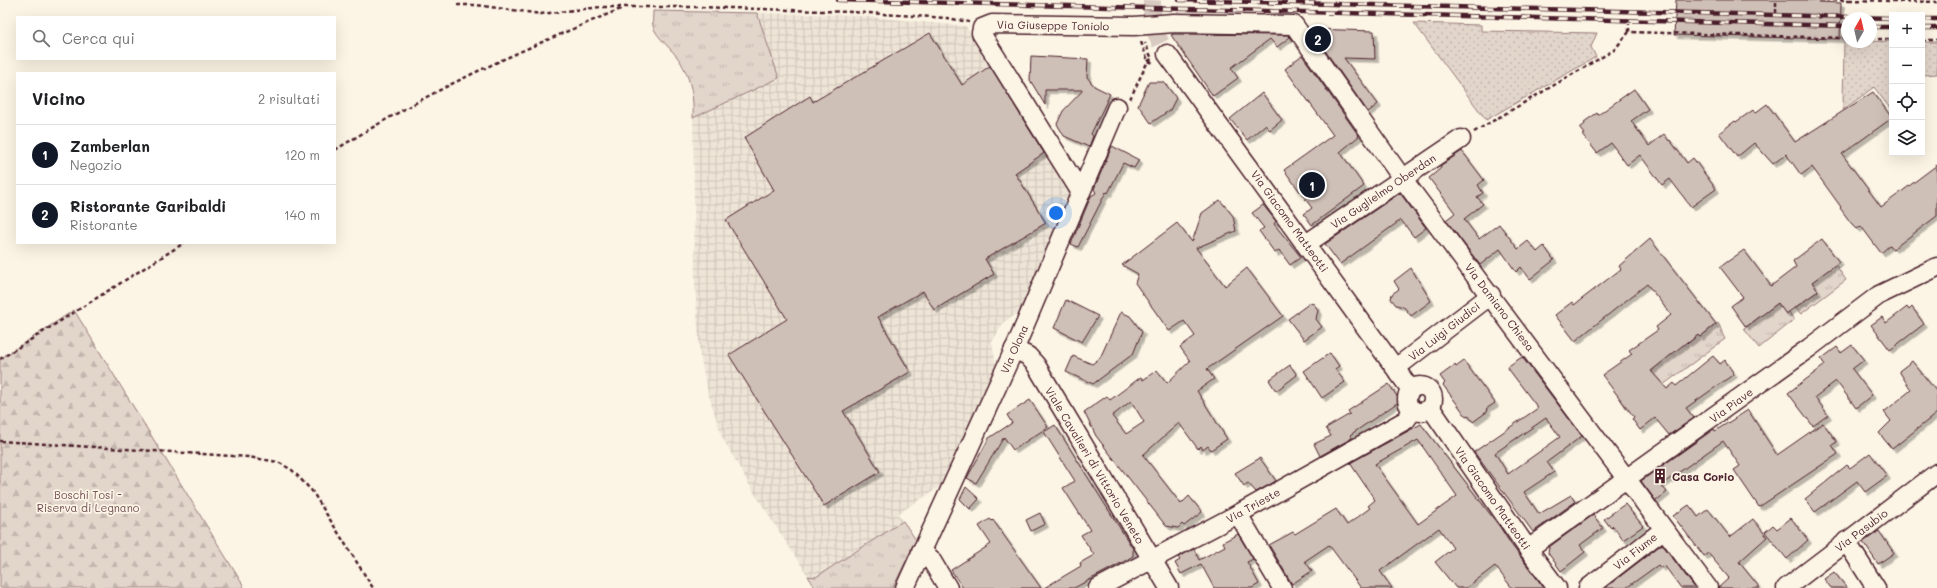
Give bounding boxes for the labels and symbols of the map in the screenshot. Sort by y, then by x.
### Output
north arrow [1841,12,1877,48]
street label: Via Giuseppe Toniolo [997,17,1110,33]
pin: 2 [1305,24,1331,54]
street label: Via Guglielmo Oberdan [1327,150,1439,232]
street label: Via Giacomo Matteotti [1248,167,1332,275]
pin: 1 [1299,170,1325,200]
your location [1046,203,1066,223]
street label: Via Damiano Chiesa [1462,260,1538,354]
street label: Via Luigi Giudici [1405,298,1483,364]
street label: Via Olona [997,322,1031,376]
street label: Viale Cavalieri di Vittorio Veneto [1042,384,1148,547]
street label: Via Piave [1706,384,1756,426]
street label: Via Giacomo Matteotti [1452,443,1534,553]
building icon: Casa Corio [1651,467,1669,485]
place label: Casa Corio [1672,469,1734,484]
street label: Via Trieste [1223,484,1283,526]
park label: Boschi Tosi - Riserva di Legnano [37,487,140,515]
street label: Via Pasubio [1831,505,1891,555]
street label: Via Fiume [1610,529,1660,573]

